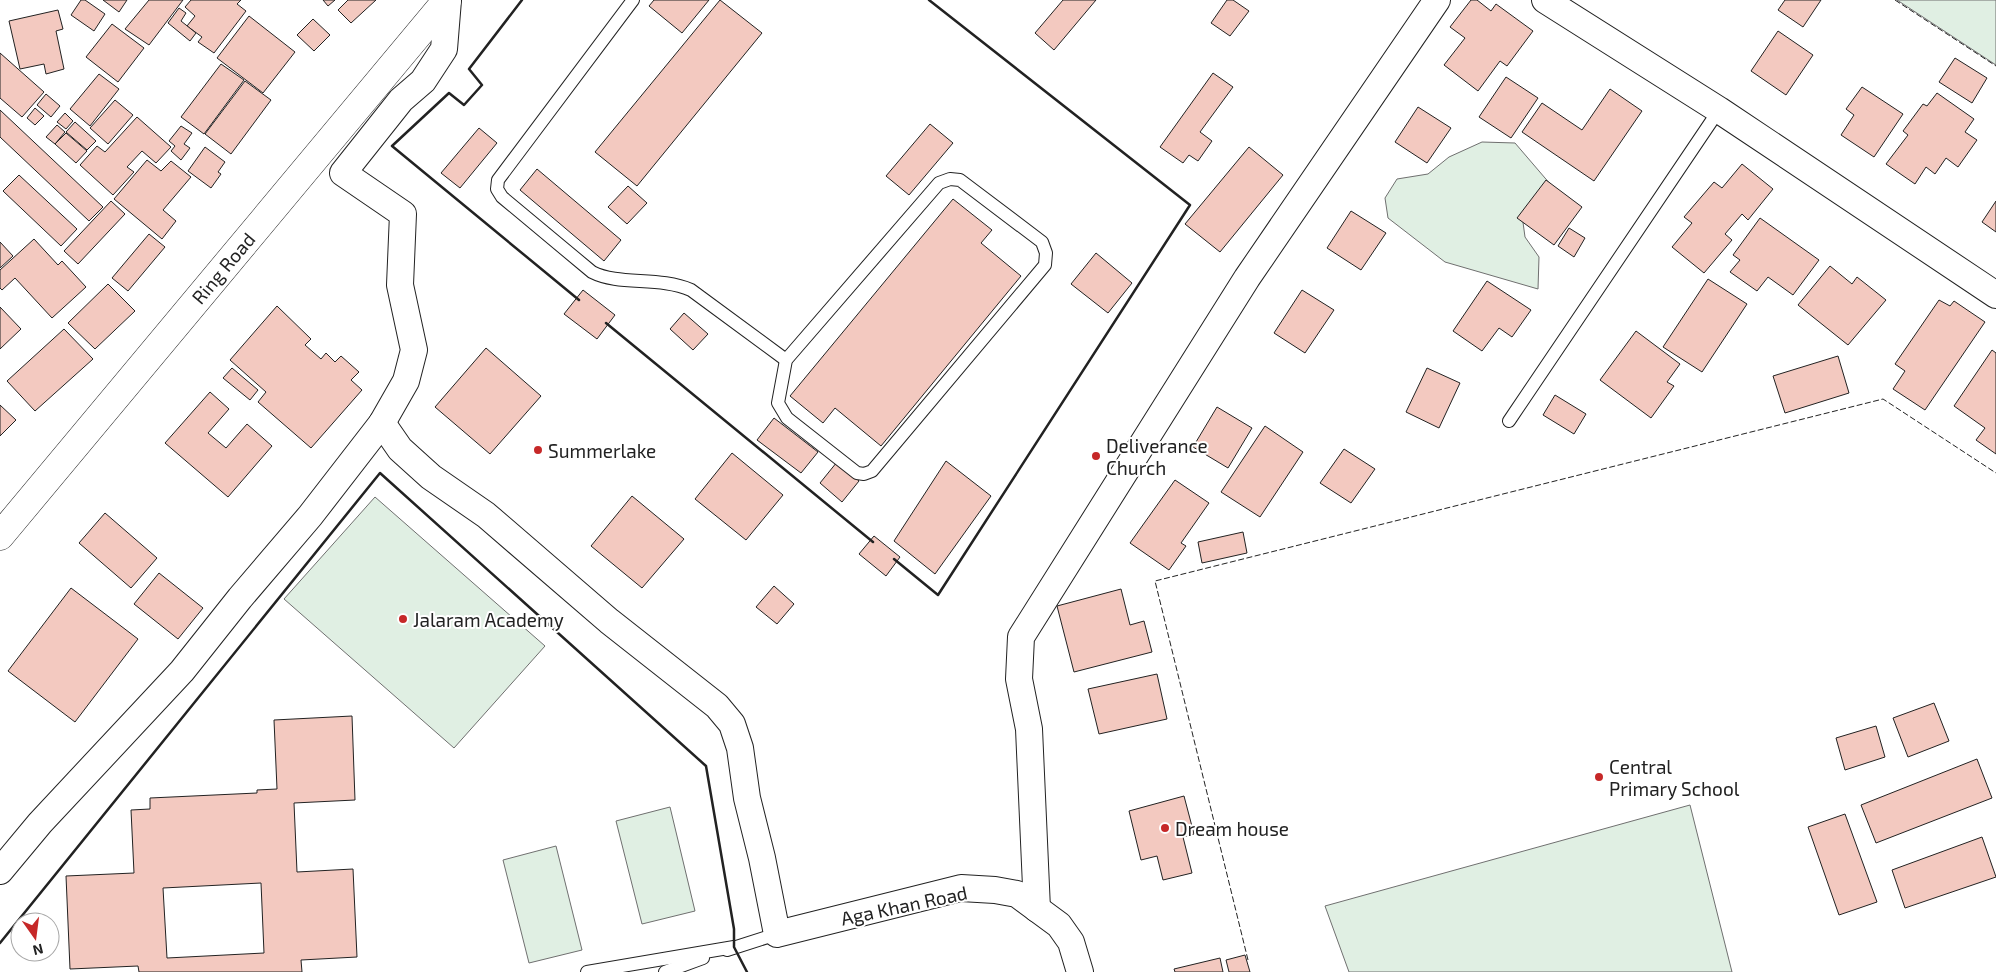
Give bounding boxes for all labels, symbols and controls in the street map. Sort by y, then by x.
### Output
street label: Ring Road [187,228,259,308]
place label: Deliverance Church [1106,434,1208,479]
place label: Summerlake [548,439,656,462]
marker: Summerlake [532,444,544,456]
marker: Deliverance Church [1090,450,1102,462]
place label: Jalaram Academy [413,608,564,631]
marker: Jalaram Academy [397,613,409,625]
place label: Central Primary School [1609,755,1740,800]
marker: Central Primary School [1593,771,1605,783]
place label: Dream house [1175,817,1289,840]
marker: Dream house [1159,822,1171,834]
street label: Aga Khan Road [839,880,969,930]
north arrow [10,912,60,962]
text: N [31,941,45,960]

